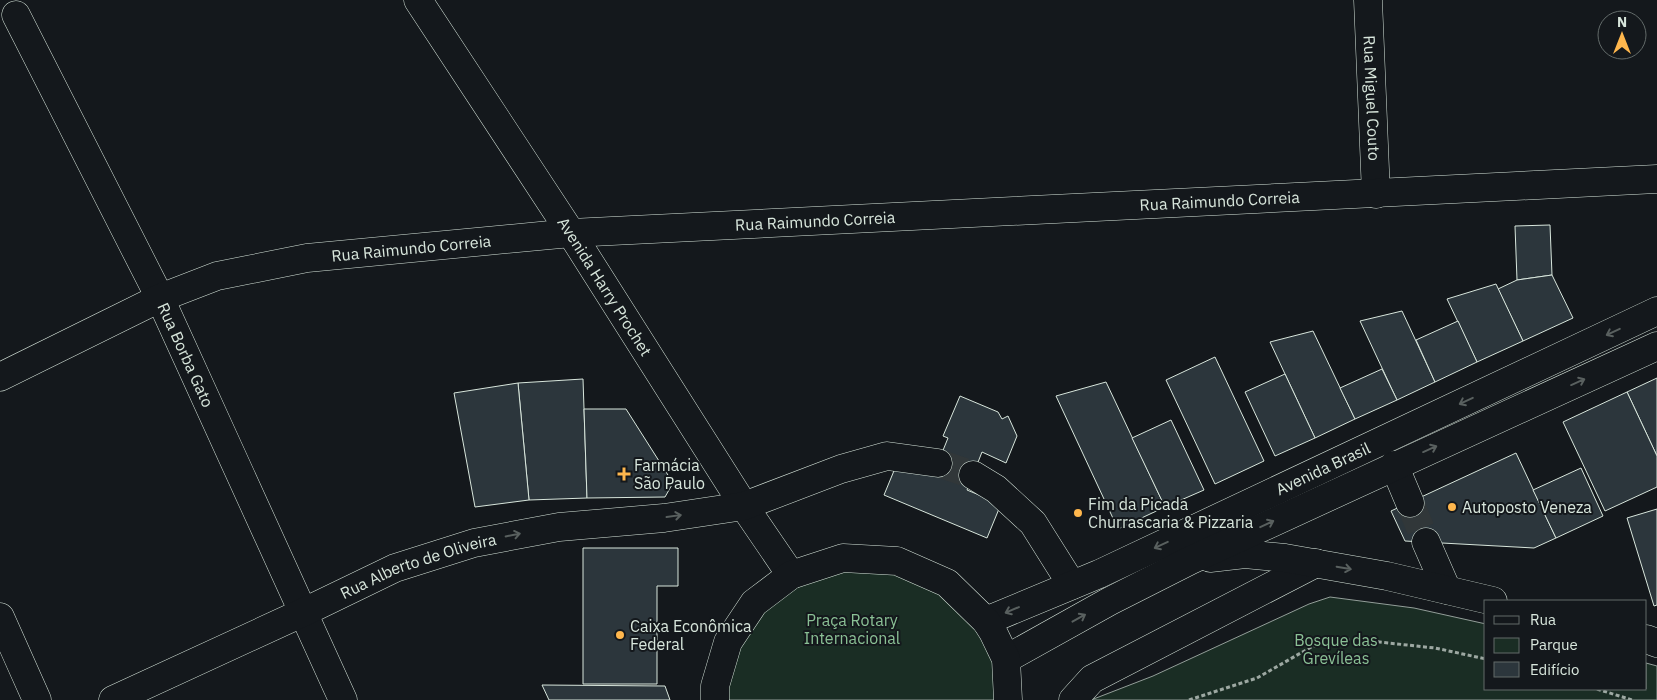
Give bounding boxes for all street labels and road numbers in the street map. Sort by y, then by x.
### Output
street label: Rua Miguel Couto [1359,35,1385,161]
street label: Rua Raimundo Correia [1139,187,1301,215]
street label: Rua Raimundo Correia [735,207,896,235]
street label: Avenida Harry Prochet [553,213,656,360]
street label: Rua Raimundo Correia [330,231,492,266]
street label: Rua Borba Gato [153,299,218,410]
street label: Avenida Brasil [1273,438,1373,499]
street label: Rua Alberto de Oliveira [337,529,498,603]

